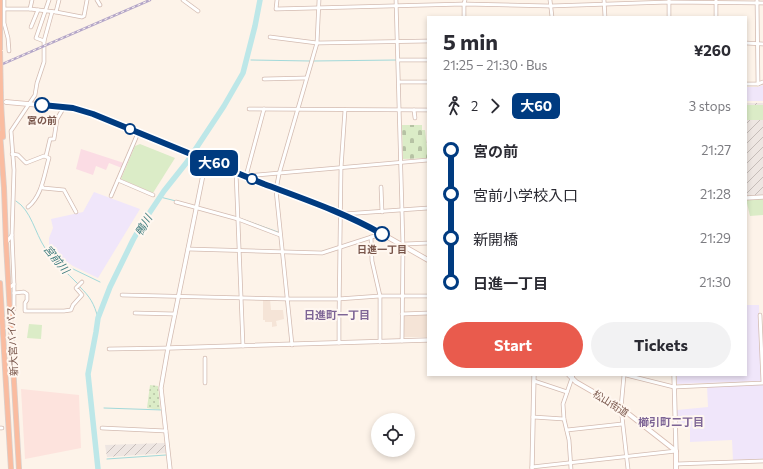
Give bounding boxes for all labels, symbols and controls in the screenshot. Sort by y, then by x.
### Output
text: 5 min [443,28,498,55]
text: ¥260 [694,41,731,59]
text: 21:25 – 21:30 · Bus [443,57,548,73]
icon: walk [443,95,465,117]
icon: forward [484,95,506,117]
marker: 宮の前 [34,97,50,113]
text: 大60 [520,97,552,114]
text: 2 [471,98,478,114]
text: 3 stops [689,98,731,114]
place label: 宮の前 [27,114,57,126]
unlabelled marker [124,123,136,135]
text: 宮の前 [473,142,518,160]
text: 21:27 [701,142,731,158]
line badge: 大60 [191,150,237,176]
text: 大60 [198,154,230,171]
unlabelled marker [246,173,258,185]
text: 宮前小学校入口 [473,186,578,204]
text: 21:28 [700,186,731,202]
water label: 鴨川 [132,211,155,238]
marker: 日進一丁目 [374,226,390,242]
text: 新開橋 [473,230,518,248]
text: 21:29 [700,230,731,246]
water label: 宮前川 [42,242,73,277]
place label: 日進一丁目 [357,243,407,255]
text: 日進一丁目 [473,274,548,292]
text: 21:30 [699,274,731,290]
street label: 新大宮バイパス [4,306,20,376]
district label: 日進町一丁目 [304,308,370,321]
button: Start [443,322,583,368]
button: Tickets [591,322,731,368]
street label: 松山街道 [591,387,631,419]
map controls [371,413,415,457]
button: locate [371,413,415,457]
district label: 櫛引町二丁目 [638,415,704,428]

